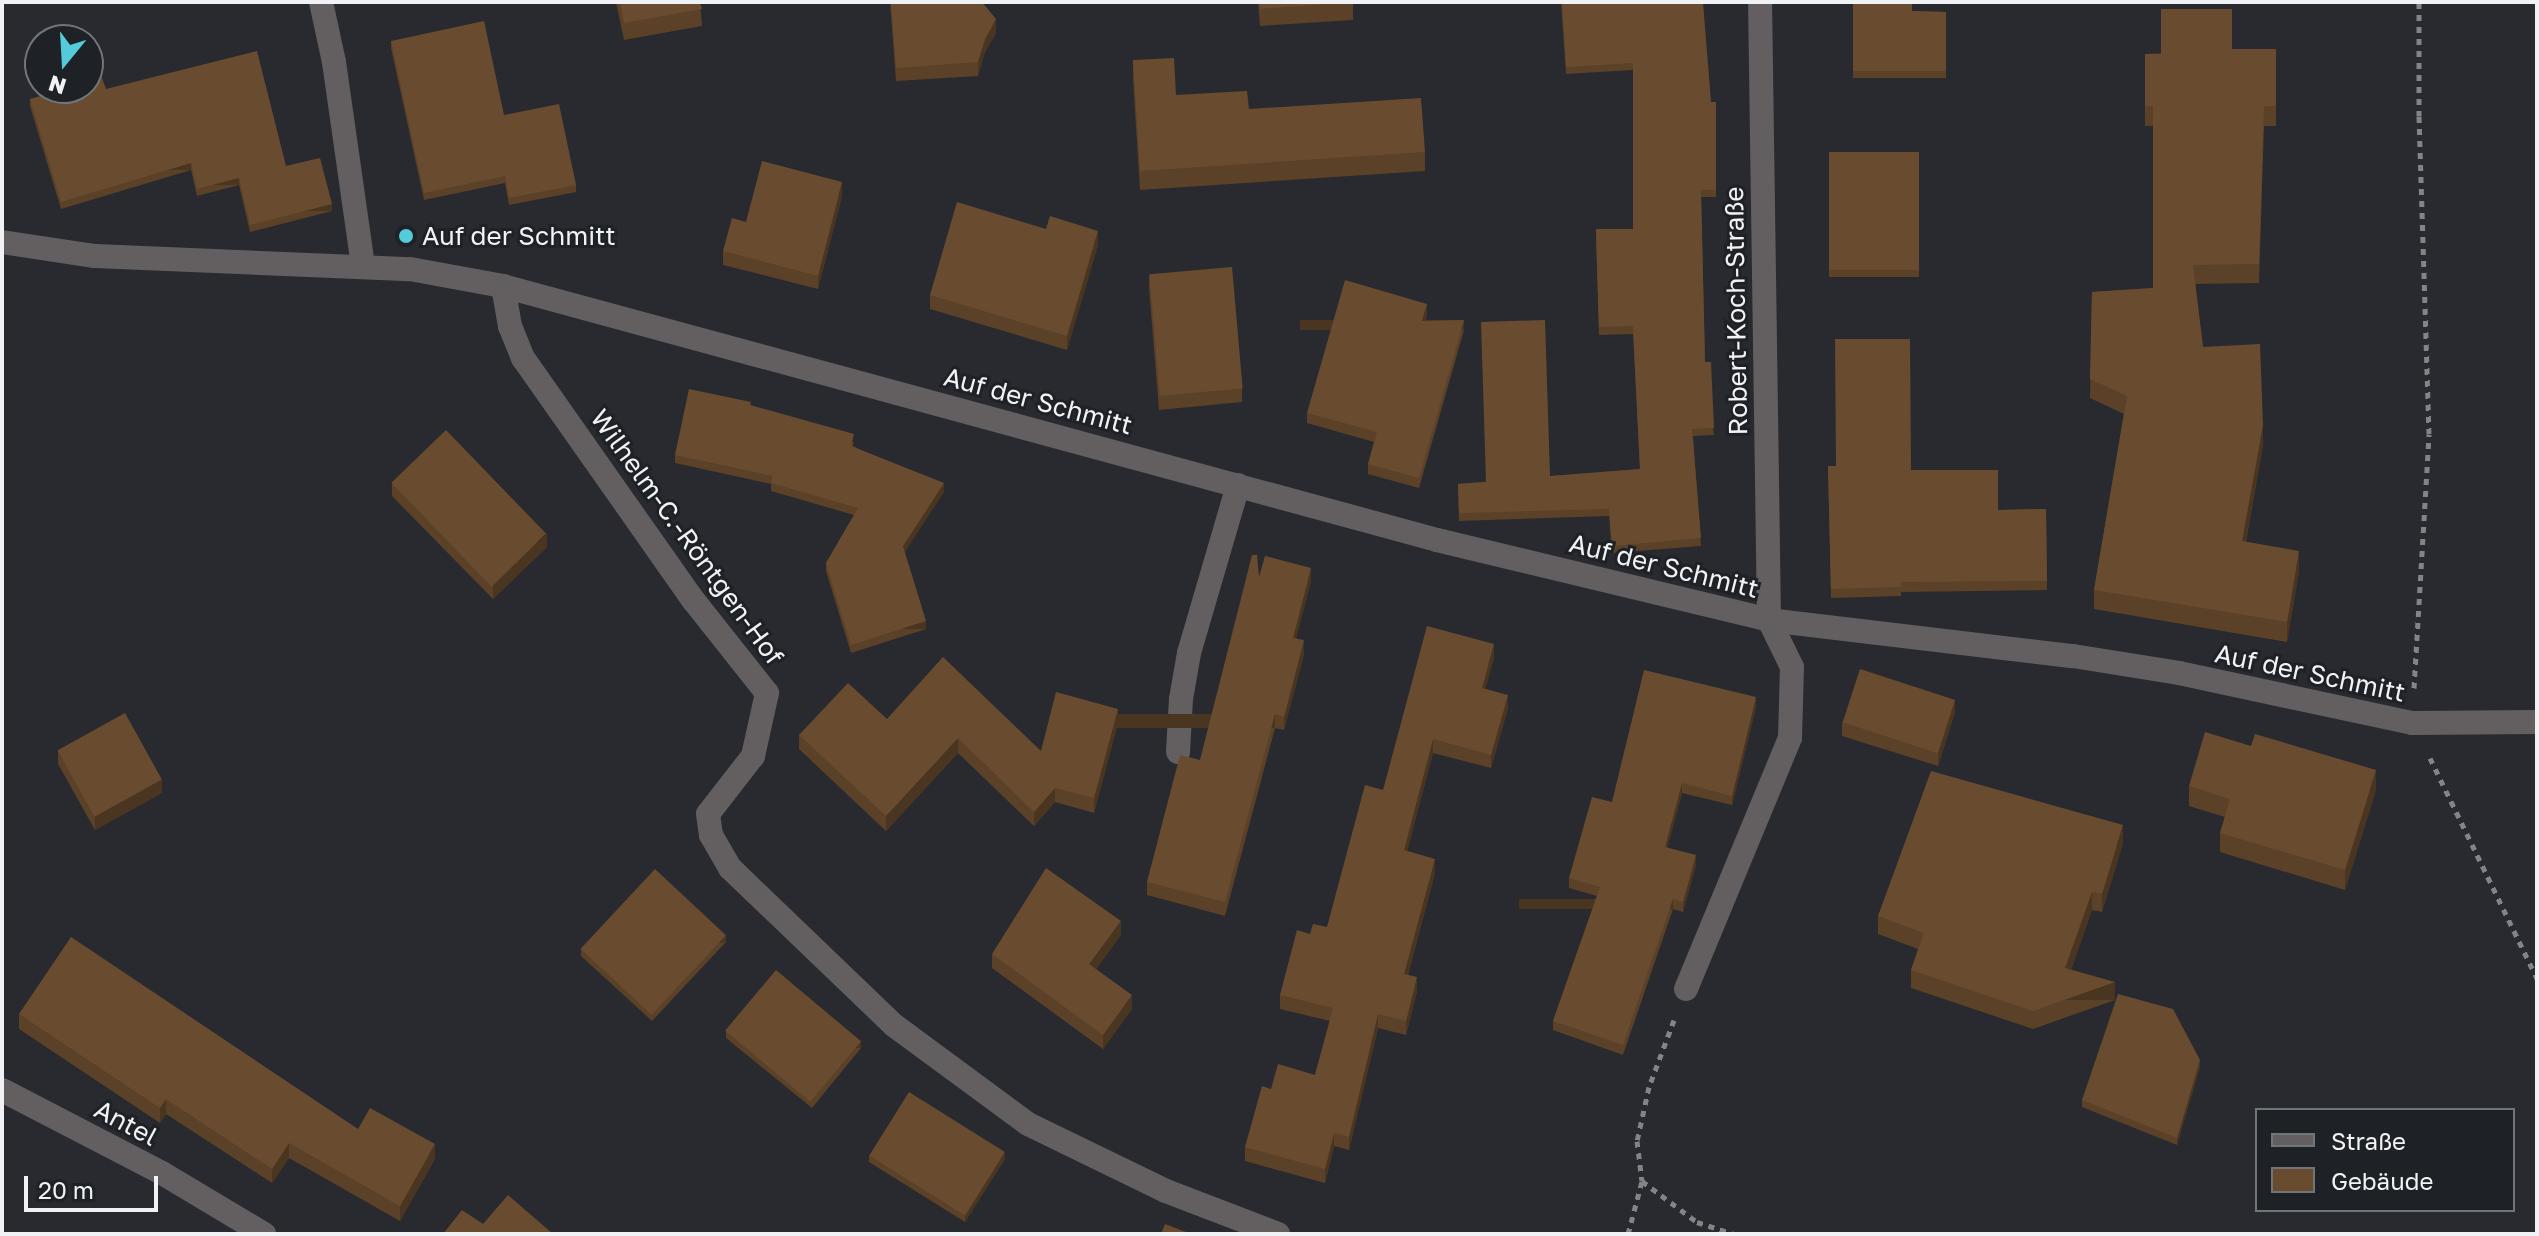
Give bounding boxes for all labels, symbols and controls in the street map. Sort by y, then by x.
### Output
north arrow [24,24,104,104]
text: N [45,70,69,101]
street label: Robert-Koch-Straße [1718,186,1754,436]
place label: Auf der Schmitt [422,220,616,252]
marker: Auf der Schmitt [397,227,415,245]
street label: Auf der Schmitt [940,361,1136,441]
street label: Wilhelm-C.-Röntgen-Hof [584,403,790,671]
street label: Auf der Schmitt [1566,527,1762,605]
street label: Auf der Schmitt [2212,638,2408,708]
street label: Antel [89,1094,163,1152]
legend [2255,1108,2515,1212]
text: Straße [2331,1126,2406,1155]
scale bar [28,1160,162,1210]
text: Gebäude [2331,1166,2433,1195]
text: 20 m [38,1175,94,1204]

